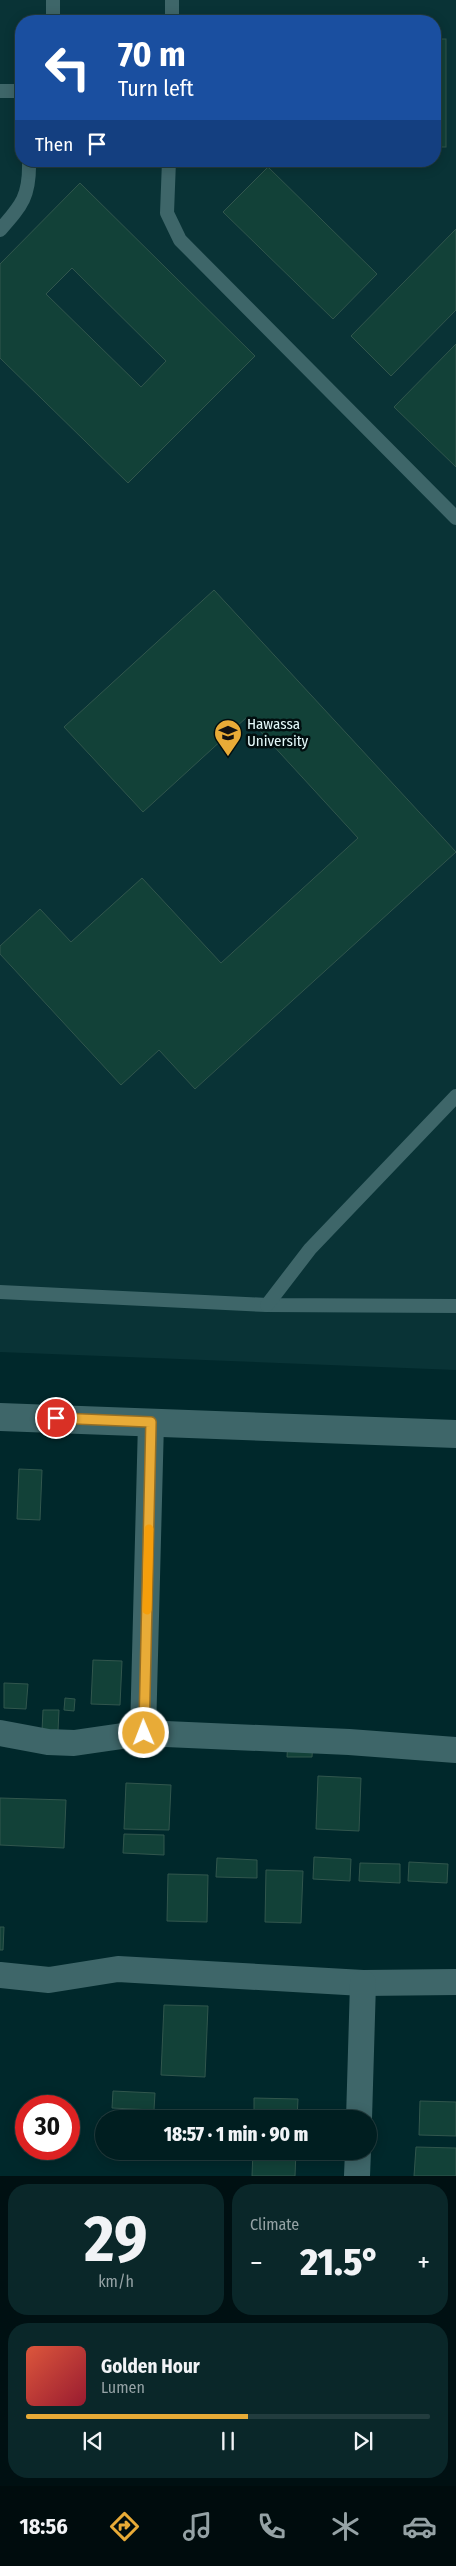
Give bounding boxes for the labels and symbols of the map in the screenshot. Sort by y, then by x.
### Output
place label: Hawassa University [247,715,309,750]
school or university icon: Hawassa University [213,718,243,757]
pin [35,1397,77,1439]
position arrow [117,1706,169,1758]
speed limit sign: 30 [15,2095,80,2160]

